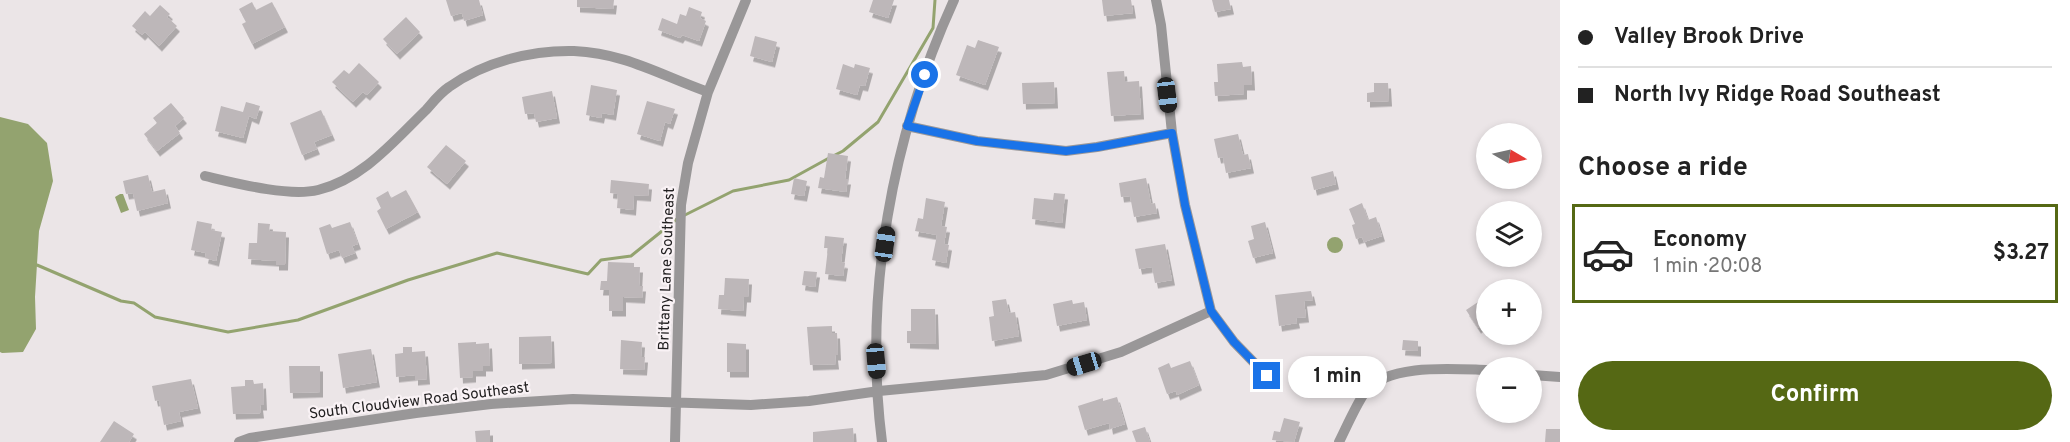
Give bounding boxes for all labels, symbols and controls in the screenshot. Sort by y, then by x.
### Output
text: Valley Brook Drive [1614,24,1804,51]
route start [911,61,938,88]
car [1156,76,1178,114]
text: North Ivy Ridge Road Southeast [1614,82,1941,109]
north arrow [1476,123,1542,189]
map controls [1476,123,1542,423]
text: Choose a ride [1578,151,1748,185]
street label: Brittany Lane Southeast [655,187,680,351]
button: layers [1476,201,1542,267]
car [874,225,896,263]
icon: car [1581,227,1635,281]
text: Economy [1653,227,1747,254]
text: $3.27 [1993,240,2049,267]
text: 1 min · 20:08 [1653,254,1762,280]
button: + [1476,279,1542,345]
car [865,342,887,380]
car [1064,350,1104,378]
callout: 1 min [1288,355,1387,397]
button: − [1476,357,1542,423]
button: Confirm [1578,361,2052,430]
route end [1253,362,1280,389]
text: 1 min [1313,364,1362,390]
street label: South Cloudview Road Southeast [308,379,530,424]

